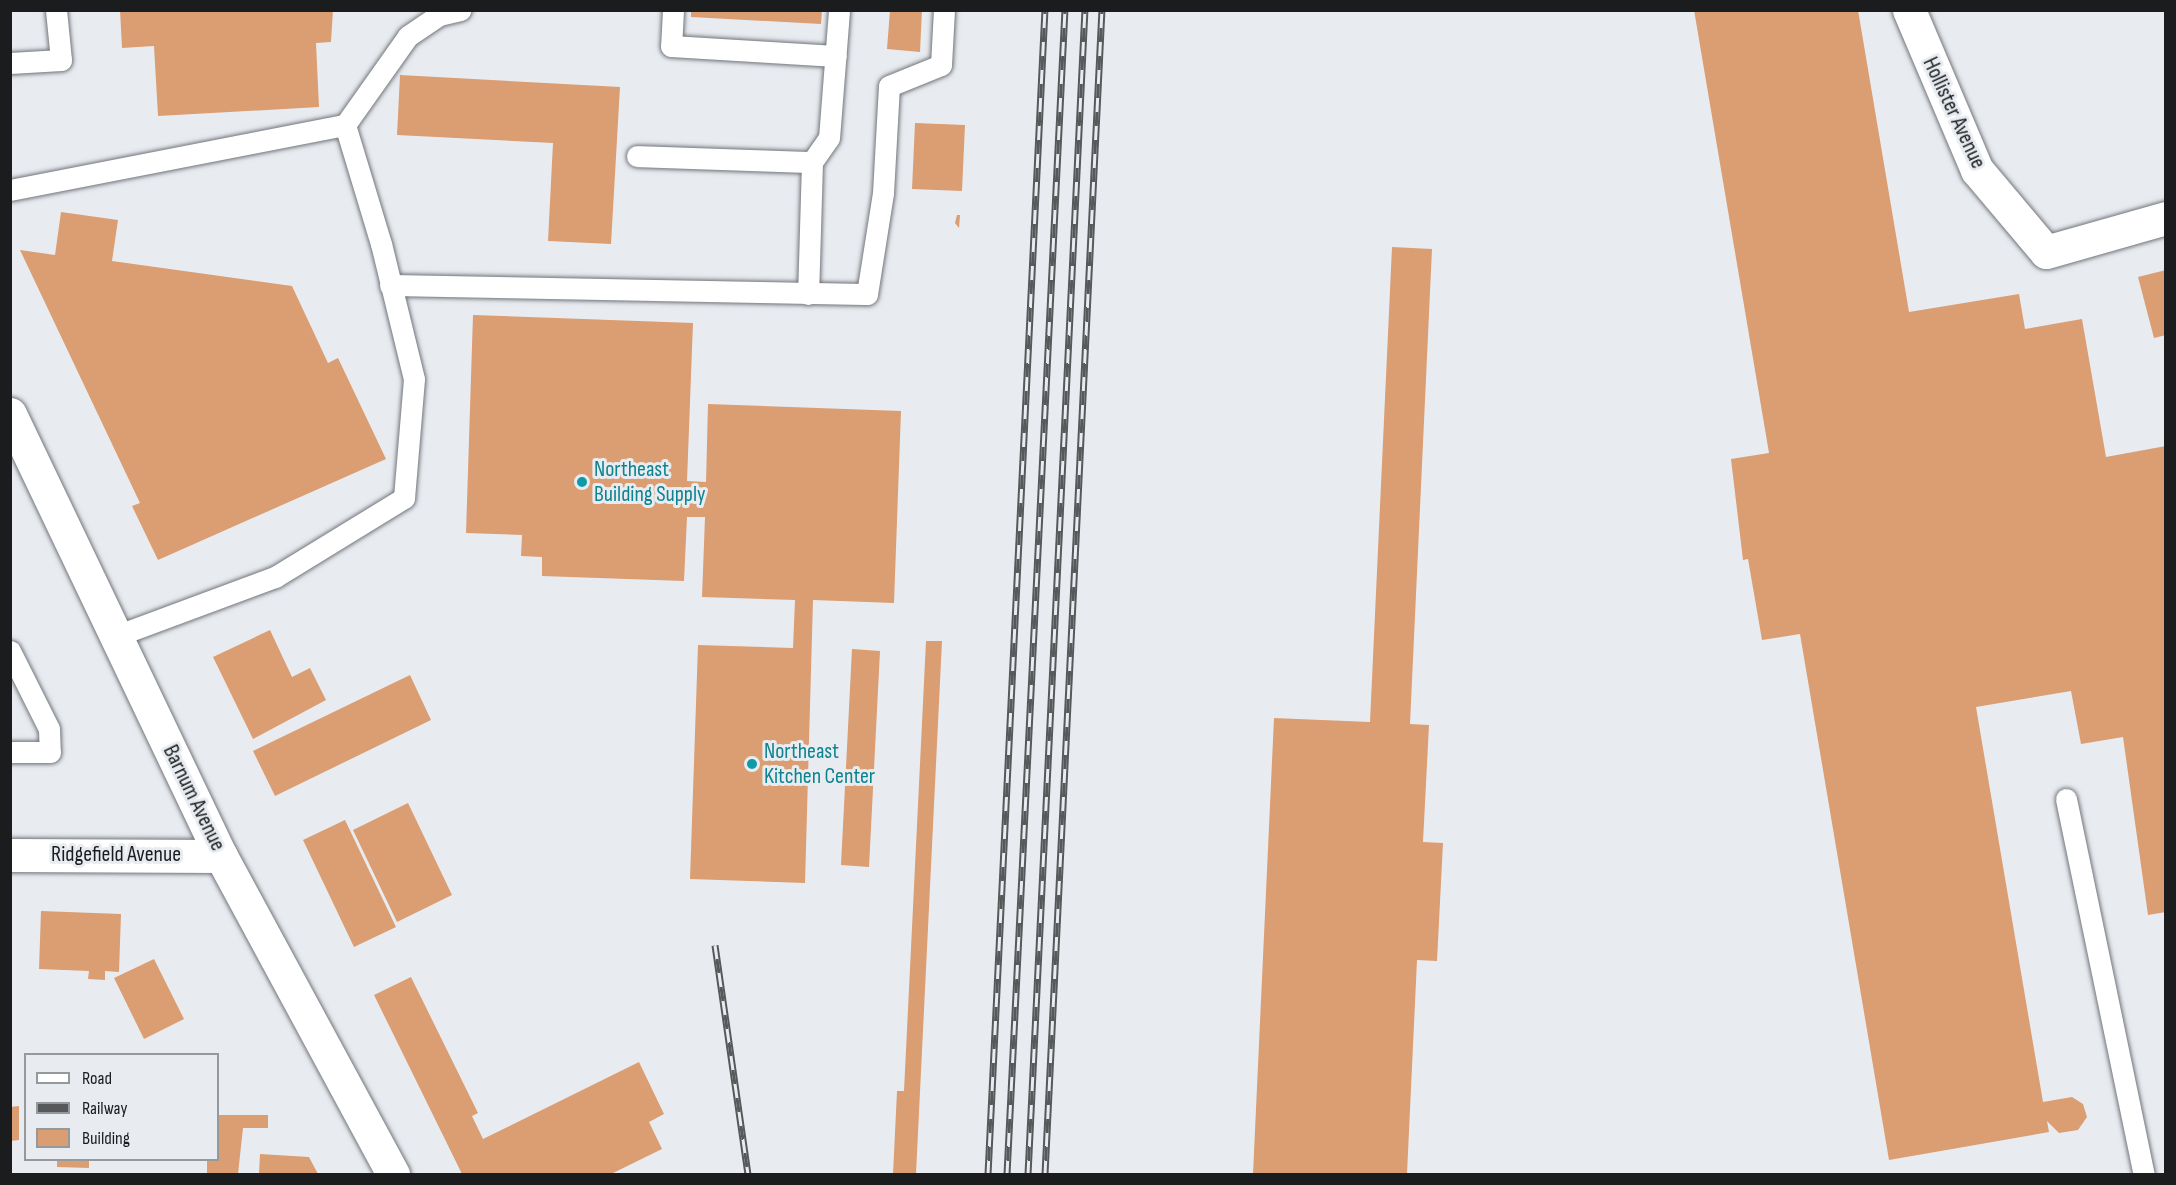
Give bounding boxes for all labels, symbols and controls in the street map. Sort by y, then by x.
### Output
street label: Hollister Avenue [1917,53,1991,173]
place label: Northeast Building Supply [594,456,706,508]
marker: Northeast Building Supply [575,475,589,489]
place label: Northeast Kitchen Center [764,738,875,790]
street label: Barnum Avenue [157,741,231,855]
marker: Northeast Kitchen Center [745,757,759,771]
street label: Ridgefield Avenue [51,842,181,868]
legend [24,1053,219,1161]
text: Road [82,1068,112,1089]
text: Railway [82,1098,127,1119]
text: Building [82,1128,130,1149]

